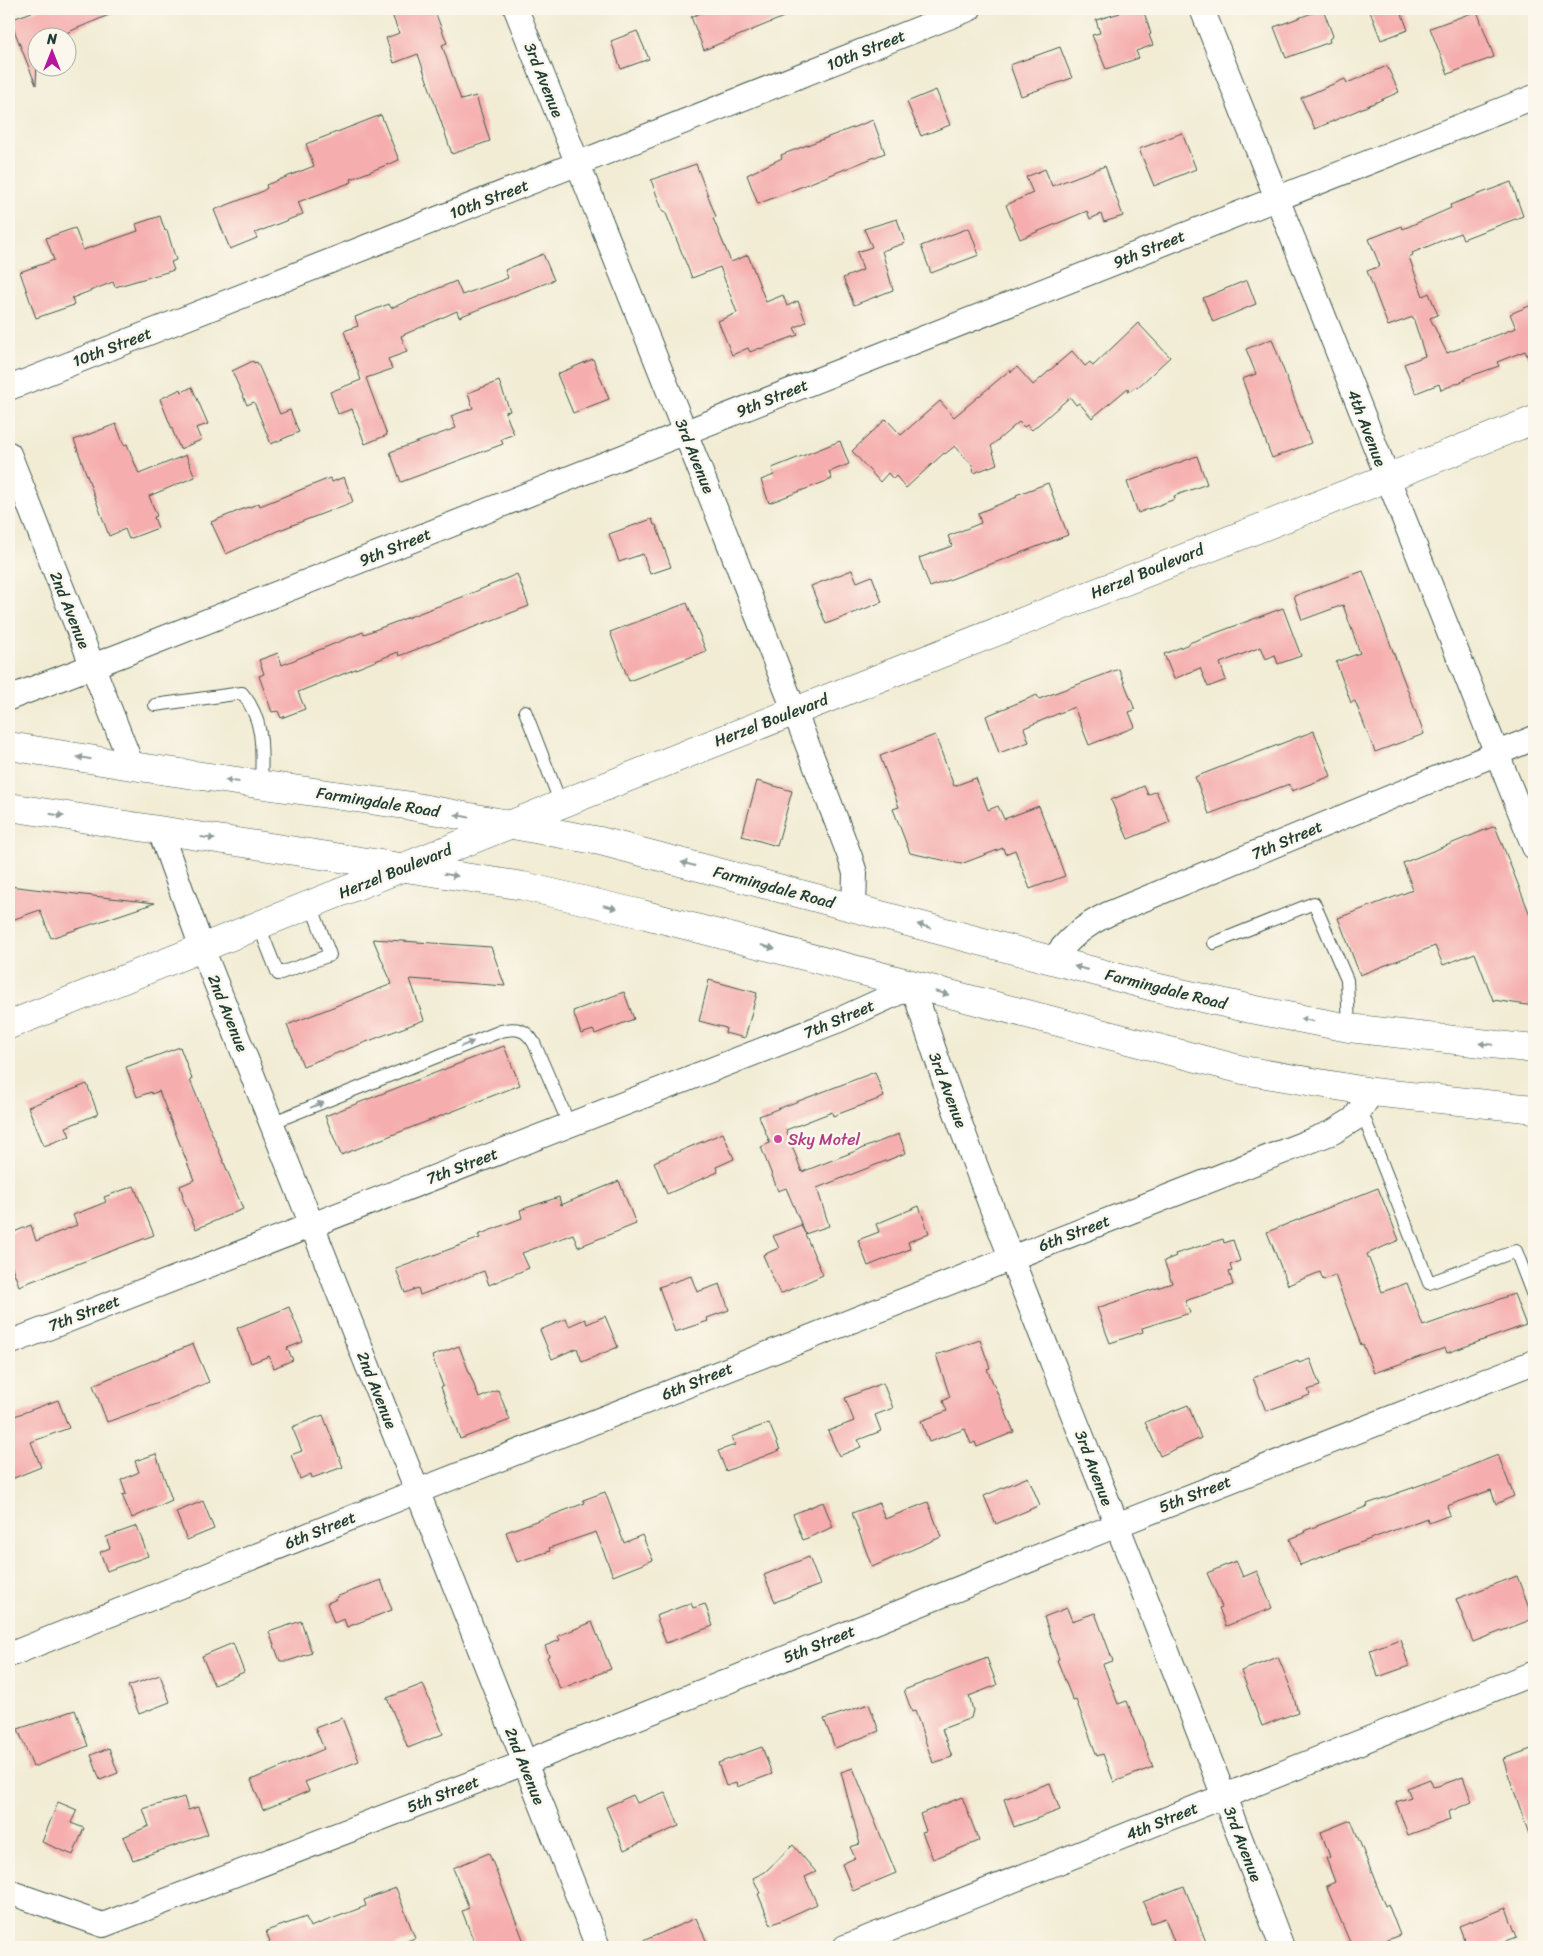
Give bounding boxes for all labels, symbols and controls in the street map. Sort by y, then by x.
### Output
street label: 10th Street [822,21,910,79]
text: N [46,27,57,52]
north arrow [28,28,78,78]
street label: 3rd Avenue [516,38,572,122]
street label: 10th Street [445,171,533,227]
street label: 9th Street [1108,221,1190,277]
street label: 10th Street [68,319,156,375]
street label: 9th Street [731,370,813,426]
street label: 4th Avenue [1339,385,1395,471]
street label: 3rd Avenue [667,414,723,498]
street label: 9th Street [354,519,436,575]
street label: Herzel Boulevard [1086,534,1210,607]
street label: 2nd Avenue [41,567,99,653]
street label: Herzel Boulevard [710,684,834,755]
one-way arrow [75,754,91,762]
one-way arrow [224,776,240,784]
street label: Farmingdale Road [314,778,443,826]
one-way arrow [49,811,65,819]
one-way arrow [454,811,470,819]
street label: 7th Street [1247,812,1327,868]
one-way arrow [200,834,216,842]
street label: Herzel Boulevard [334,834,458,907]
street label: Farmingdale Road [710,857,839,918]
one-way arrow [681,860,696,868]
one-way arrow [444,871,460,879]
one-way arrow [603,903,618,911]
one-way arrow [916,922,931,930]
one-way arrow [760,944,775,952]
street label: Farmingdale Road [1102,960,1231,1019]
one-way arrow [1073,963,1088,971]
street label: 2nd Avenue [199,970,257,1056]
one-way arrow [934,989,949,997]
street label: 7th Street [799,991,879,1047]
one-way arrow [1300,1016,1315,1024]
one-way arrow [460,1040,474,1048]
one-way arrow [1477,1040,1493,1048]
street label: 3rd Avenue [920,1048,976,1132]
one-way arrow [310,1101,325,1109]
place label: Sky Motel [788,1125,860,1154]
marker: Sky Motel [772,1133,784,1145]
street label: 7th Street [422,1139,502,1193]
street label: 6th Street [1034,1206,1114,1260]
street label: 7th Street [44,1286,124,1340]
street label: 2nd Avenue [348,1347,406,1433]
street label: 6th Street [657,1353,737,1409]
street label: 3rd Avenue [1066,1426,1122,1510]
street label: 5th Street [1154,1467,1236,1521]
street label: 6th Street [280,1502,360,1558]
street label: 5th Street [778,1616,860,1672]
street label: 2nd Avenue [496,1723,554,1809]
street label: 5th Street [402,1767,484,1821]
street label: 4th Street [1121,1793,1203,1849]
street label: 3rd Avenue [1215,1802,1271,1886]

